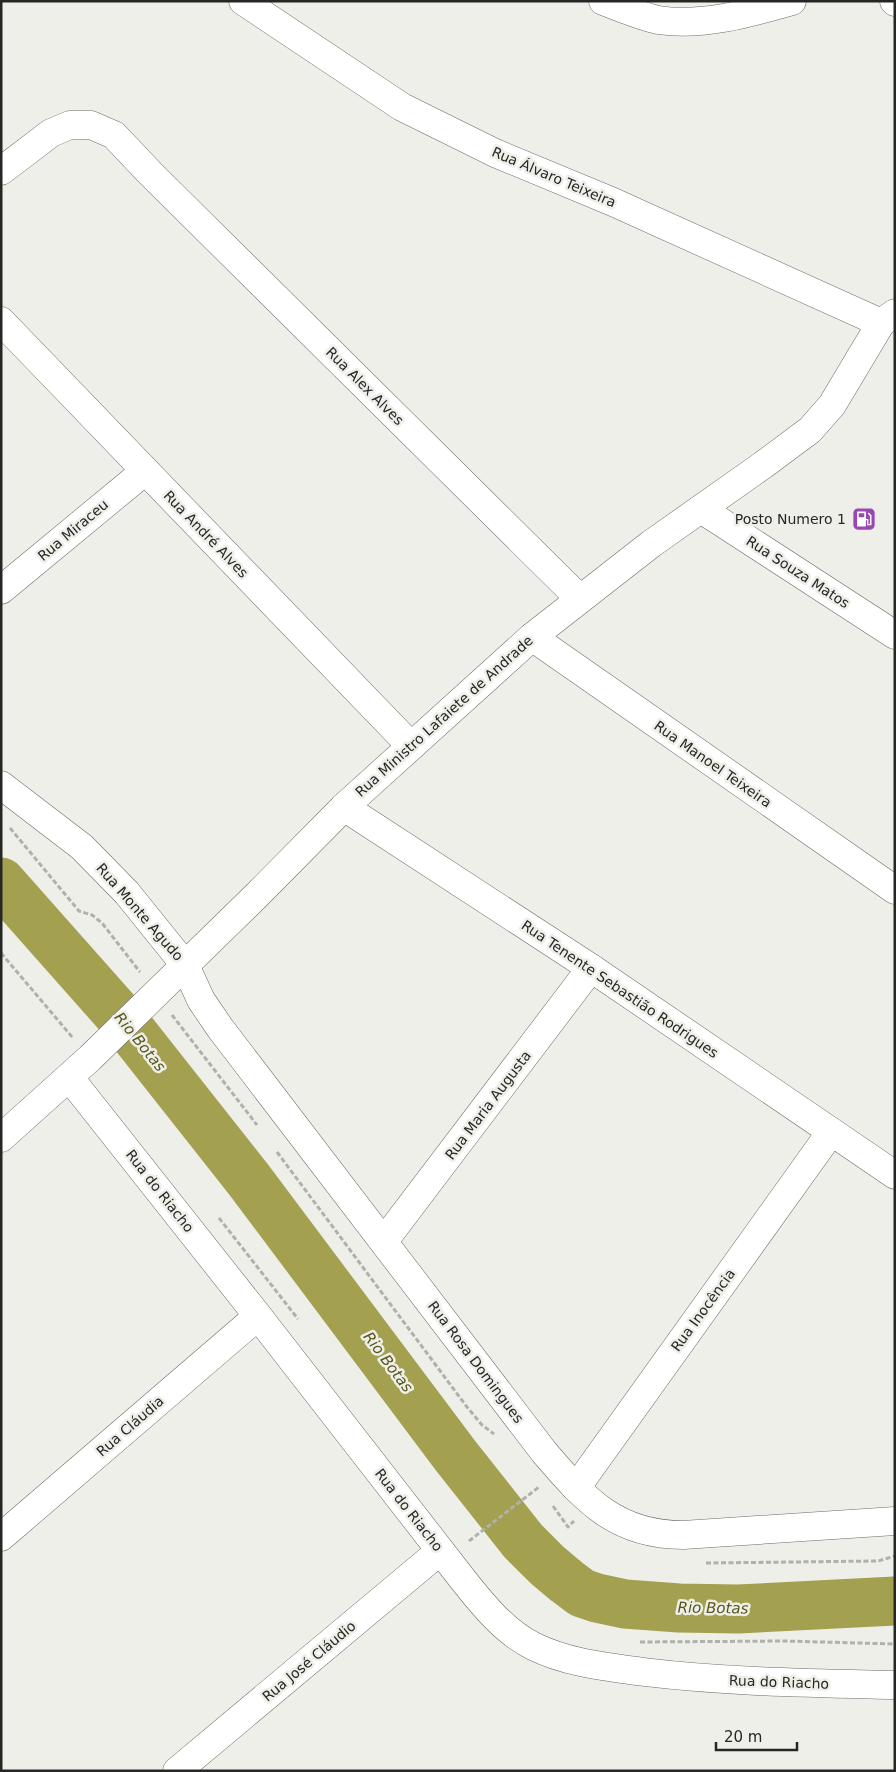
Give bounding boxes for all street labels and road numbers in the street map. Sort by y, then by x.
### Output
street label: Rua Álvaro Teixeira [490,144,618,210]
street label: Rua Alex Alves [323,344,407,428]
street label: Rua André Alves [160,487,252,581]
street label: Rua Miraceu [35,496,111,564]
street label: Rua Souza Matos [743,533,853,611]
street label: Rua Ministro Lafaiete de Andrade [352,632,536,800]
street label: Rua Manoel Teixeira [651,717,775,811]
street label: Rua Monte Agudo [93,860,187,964]
street label: Rua Tenente Sebastião Rodrigues [519,917,721,1061]
street label: Rua Maria Augusta [442,1048,534,1162]
street label: Rua do Riacho [123,1147,197,1235]
street label: Rua Inocência [668,1266,738,1354]
street label: Rua Rosa Domingues [425,1298,527,1426]
street label: Rua Cláudia [93,1393,167,1459]
street label: Rua do Riacho [372,1466,446,1554]
street label: Rua José Cláudio [259,1617,359,1705]
street label: Rua do Riacho [729,1672,829,1692]

